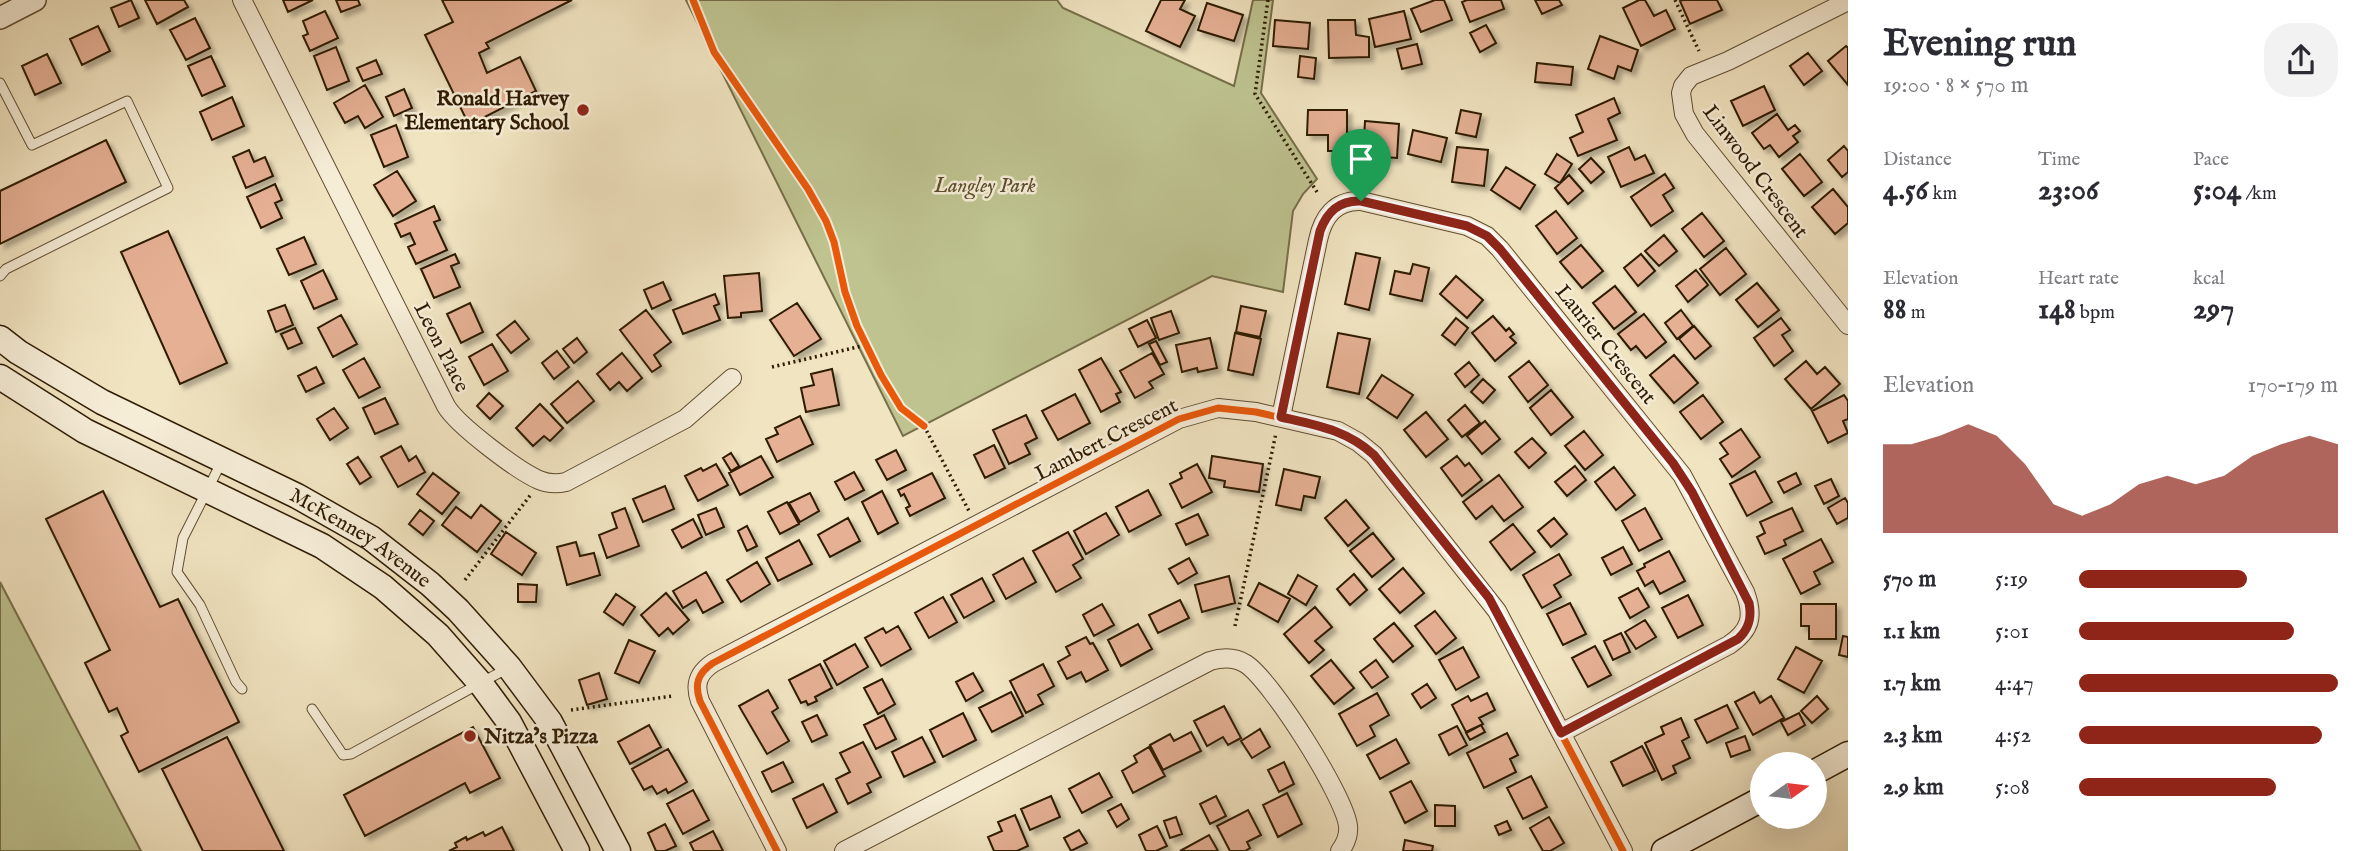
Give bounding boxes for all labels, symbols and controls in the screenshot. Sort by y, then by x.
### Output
text: Evening run [1883,21,2077,69]
button: share [2264,23,2338,97]
text: 19:00 · 8 × 570 m [1883,71,2029,100]
place label: Ronald Harvey Elementary School [404,86,570,137]
street label: Linwood Crescent [1696,100,1814,244]
marker: Ronald Harvey Elementary School [575,102,591,118]
pin [1331,129,1391,201]
icon: arrive [1342,140,1380,178]
text: Distance [1883,148,1952,172]
text: Time [2038,148,2080,172]
text: Pace [2193,148,2229,172]
text: 4.56 [1883,172,1928,210]
text: 23:06 [2038,172,2099,210]
text: 5:04 [2193,172,2241,210]
park label: Langley Park [933,173,1036,200]
text: km [1928,182,1957,206]
text: /km [2241,182,2277,206]
text: Elevation [1883,267,1958,291]
text: Heart rate [2038,267,2119,291]
text: kcal [2193,267,2225,291]
street label: Laurier Crescent [1548,279,1661,410]
text: 88 [1883,291,1907,329]
text: 148 [2038,291,2076,329]
text: 297 [2193,291,2234,329]
street label: Leon Place [407,298,475,398]
text: m [1907,301,1925,325]
text: bpm [2076,301,2115,325]
text: Elevation [1883,371,1974,400]
text: 170–179 m [2248,371,2338,400]
street label: Lambert Crescent [1031,393,1183,488]
street label: McKenney Avenue [284,482,436,595]
text: 570 m [1883,565,1936,594]
text: 5:19 [1995,565,2028,594]
text: 1.1 km [1883,617,1940,646]
text: 5:01 [1995,617,2029,646]
text: 1.7 km [1883,669,1941,698]
text: 4:47 [1995,669,2034,698]
text: 2.3 km [1883,721,1942,750]
text: 4:52 [1995,721,2031,750]
place label: Nitza’s Pizza [483,724,599,751]
marker: Nitza’s Pizza [462,728,478,744]
north arrow [1750,752,1827,830]
map controls [1750,752,1827,829]
text: 2.9 km [1883,773,1944,802]
text: 5:08 [1995,773,2030,802]

